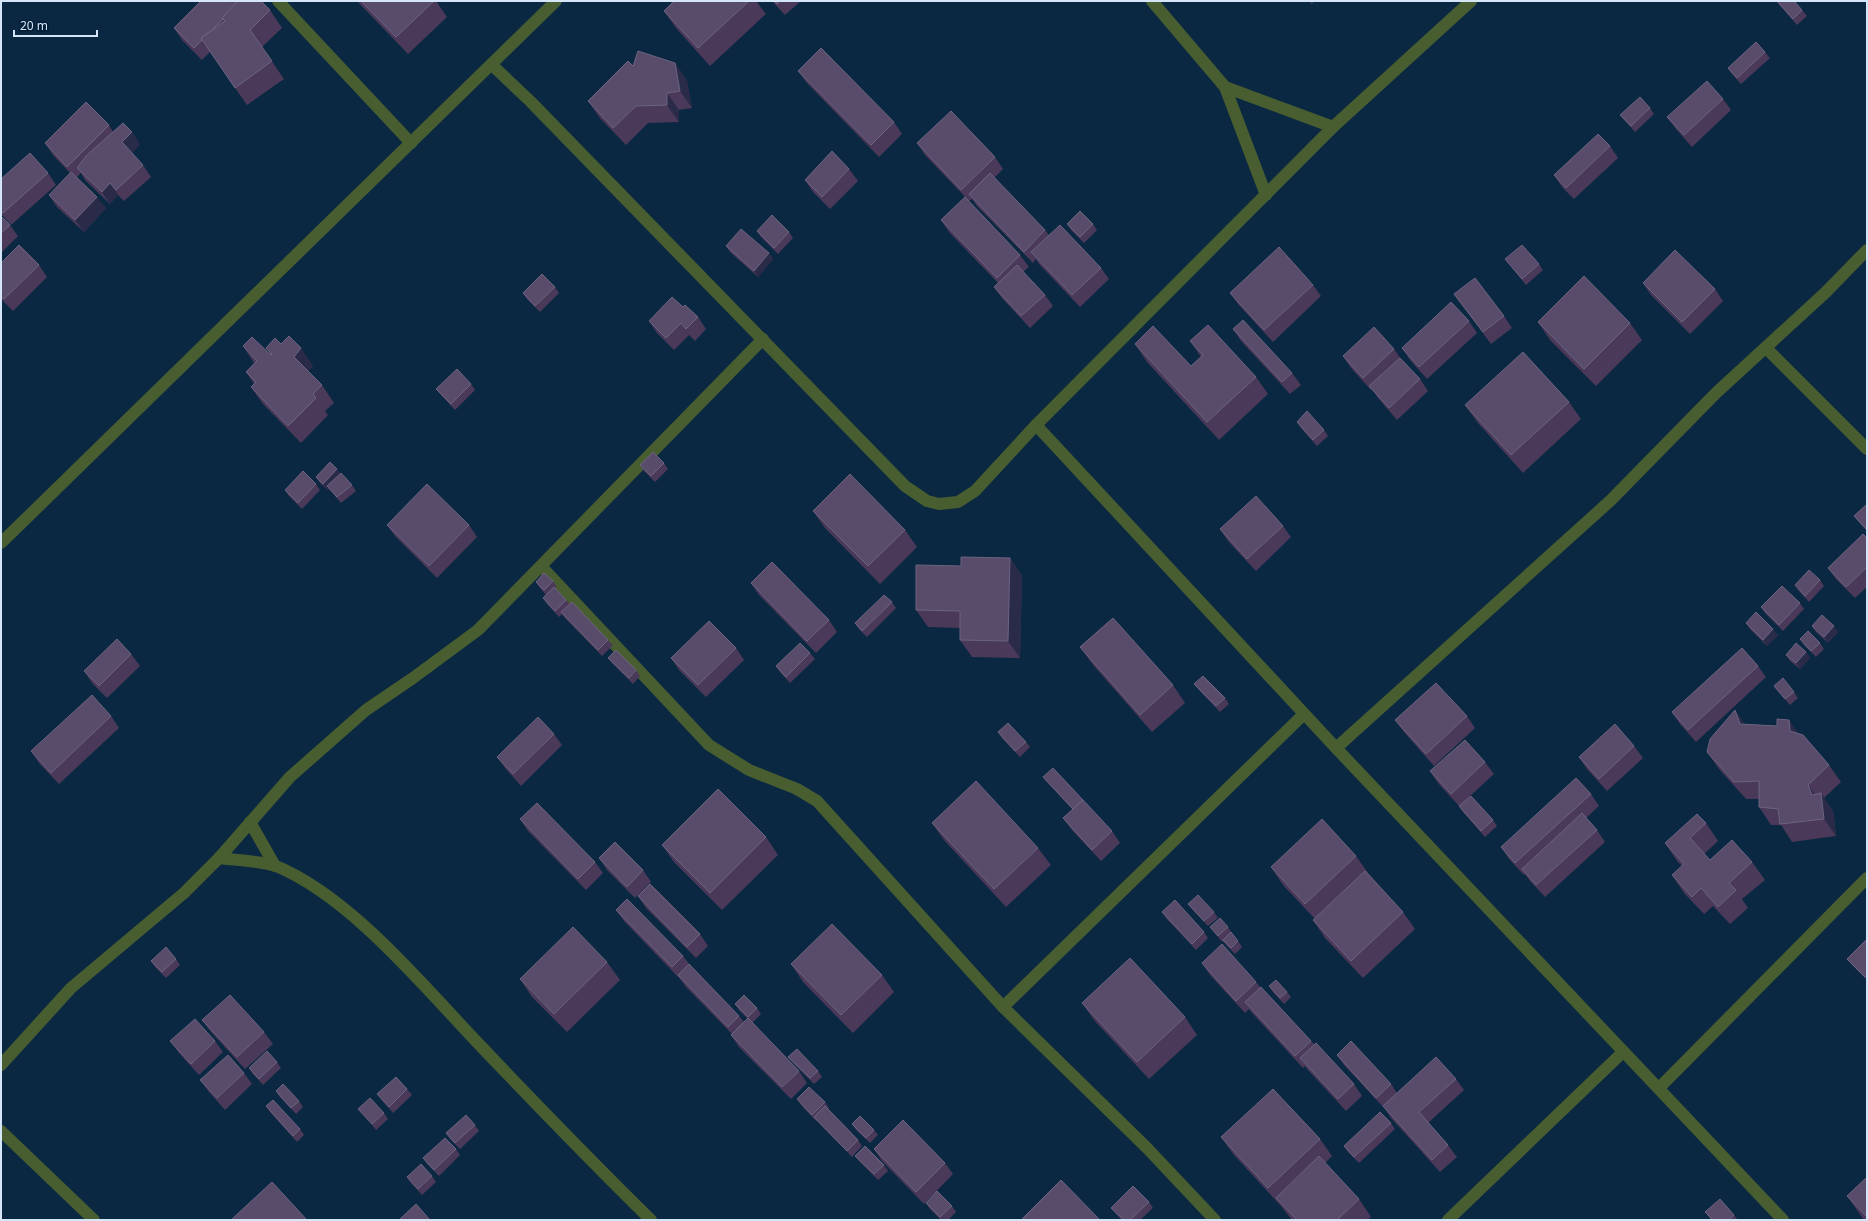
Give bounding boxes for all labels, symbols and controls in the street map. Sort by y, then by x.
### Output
scale bar [14,12,97,38]
text: 20 m [20,17,48,34]

